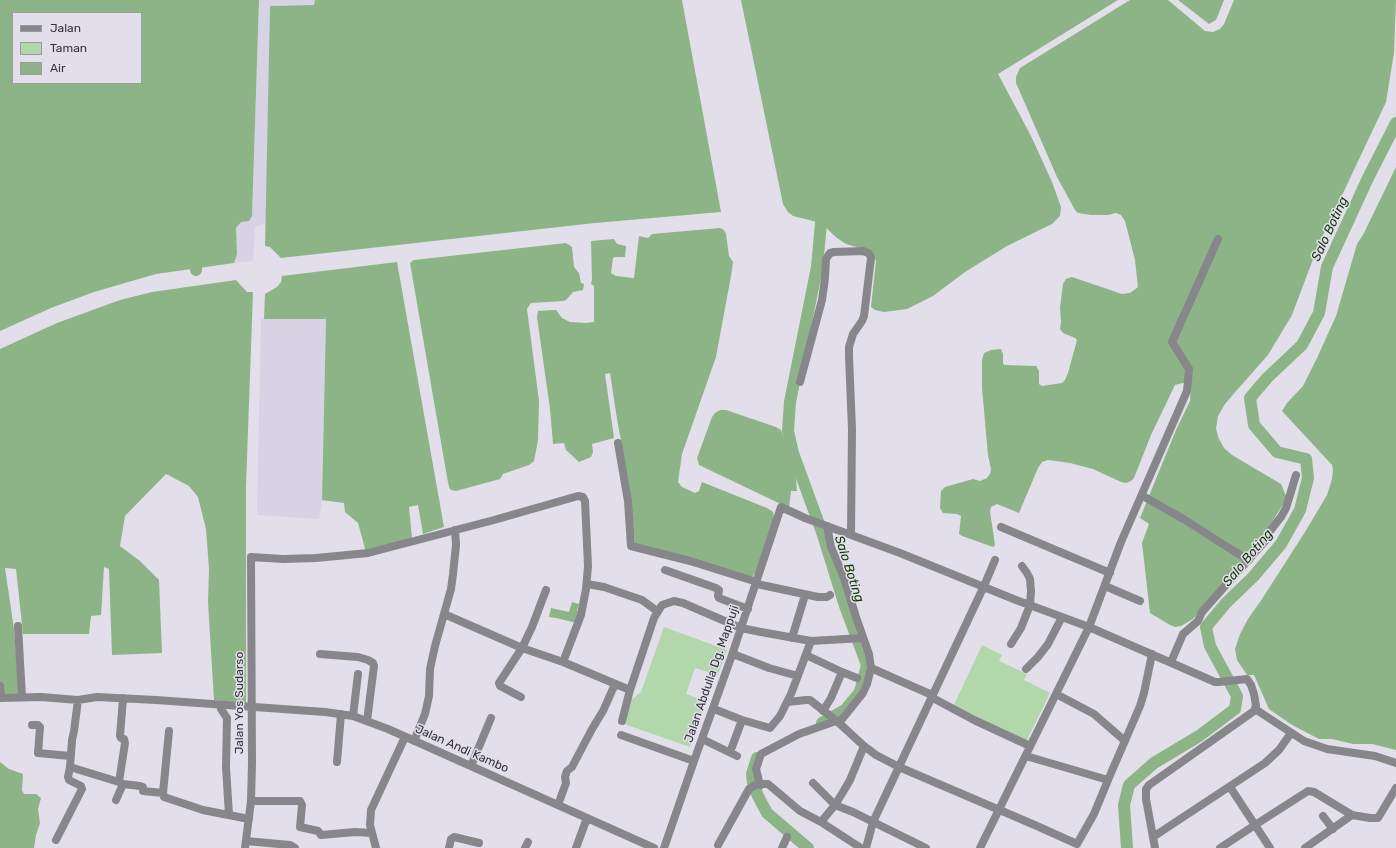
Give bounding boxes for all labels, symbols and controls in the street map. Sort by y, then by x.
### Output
legend [12,12,142,84]
text: Jalan [50,21,81,35]
text: Taman [50,41,87,55]
text: Air [50,61,66,75]
water label: Salo Boting [1308,194,1352,264]
water label: Salo Boting [1220,526,1276,590]
water label: Salo Boting [831,534,867,604]
street label: Jalan Abdulla Dg. Mappuji [682,604,742,744]
street label: Jalan Yos Sudarso [233,652,247,754]
street label: Jalan Andi Kambo [413,722,511,776]

